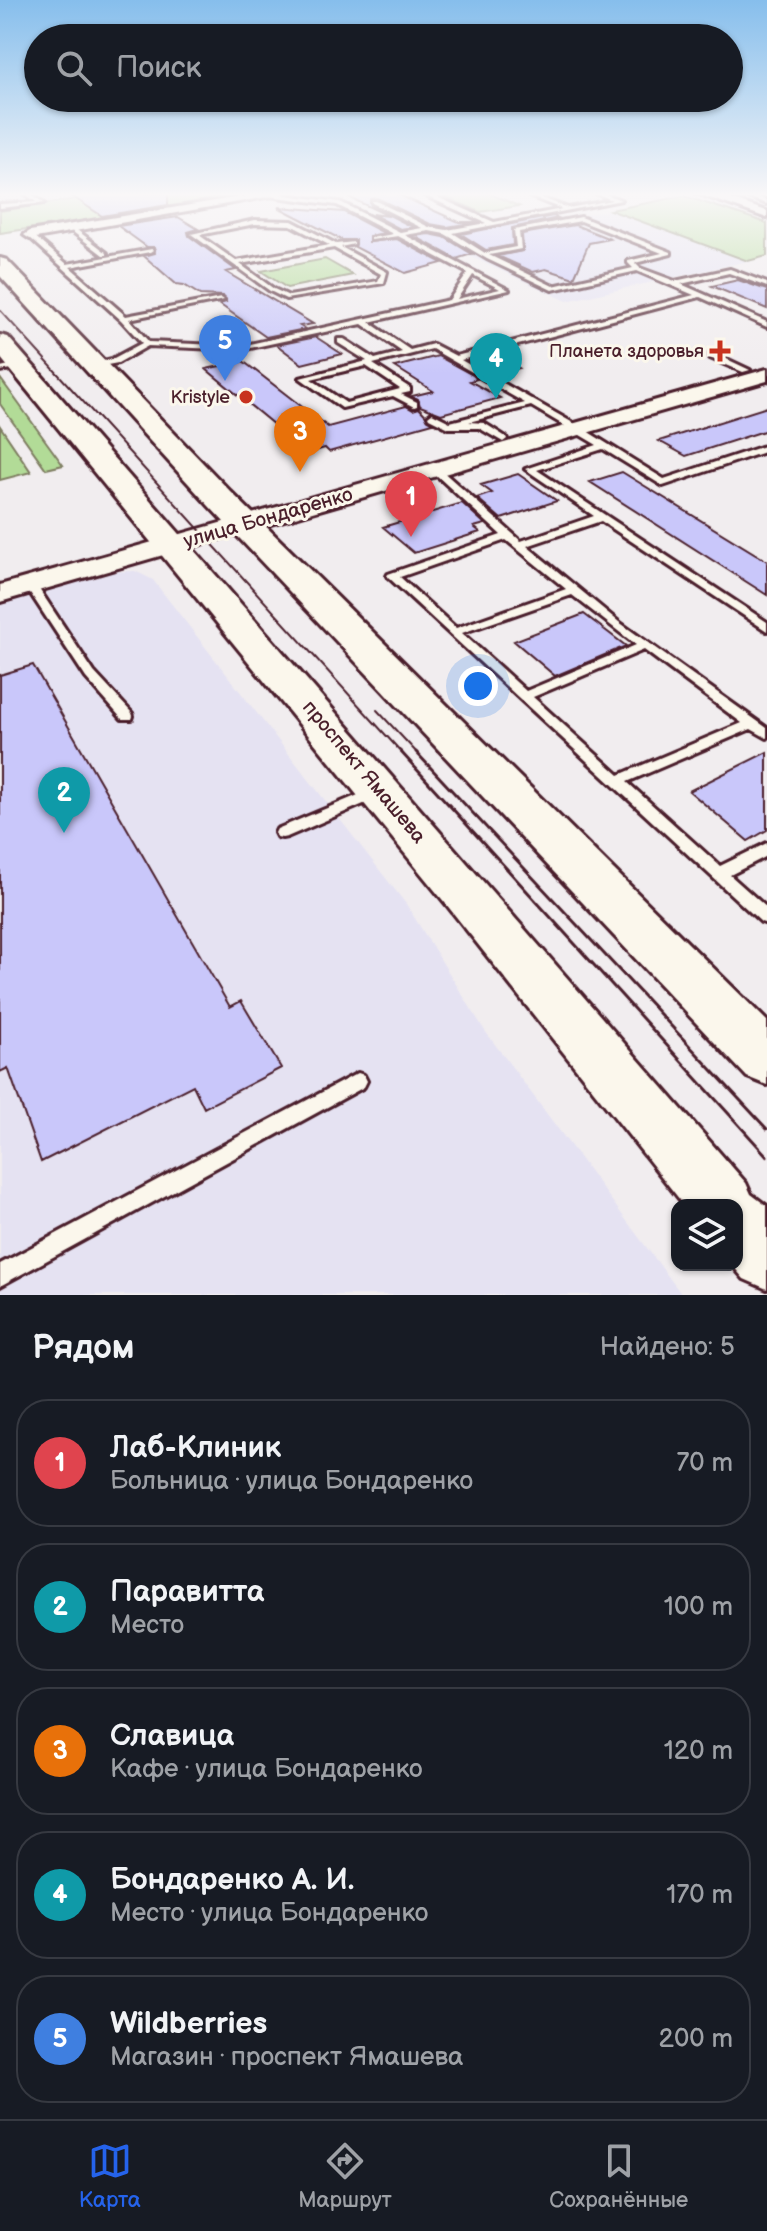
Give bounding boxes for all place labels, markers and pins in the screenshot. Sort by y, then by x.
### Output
pin: 5 [199,315,251,381]
pin: 4 [470,333,522,399]
place label: Планета здоровья [549,341,704,362]
marker: Планета здоровья [711,342,729,360]
place label: Kristyle [171,387,230,408]
marker: Kristyle [237,388,255,406]
pin: 3 [274,406,326,472]
pin: 1 [385,471,437,537]
pin: 2 [38,767,90,833]

